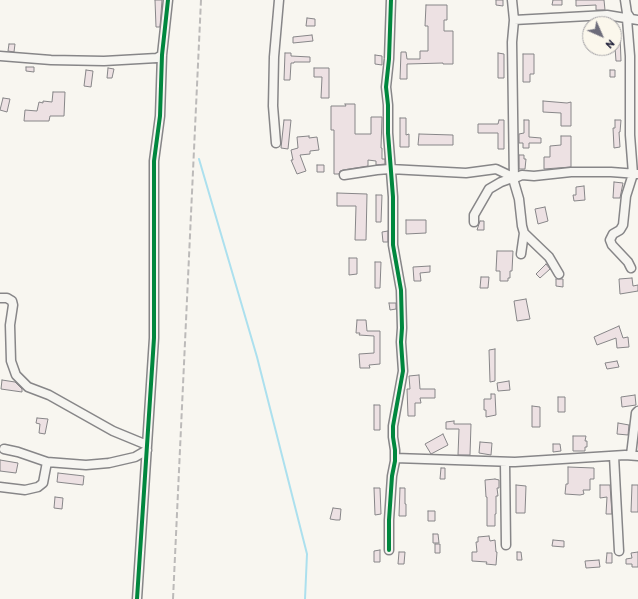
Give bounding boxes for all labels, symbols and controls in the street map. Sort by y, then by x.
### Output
north arrow [582,16,622,56]
text: N [603,37,617,51]

